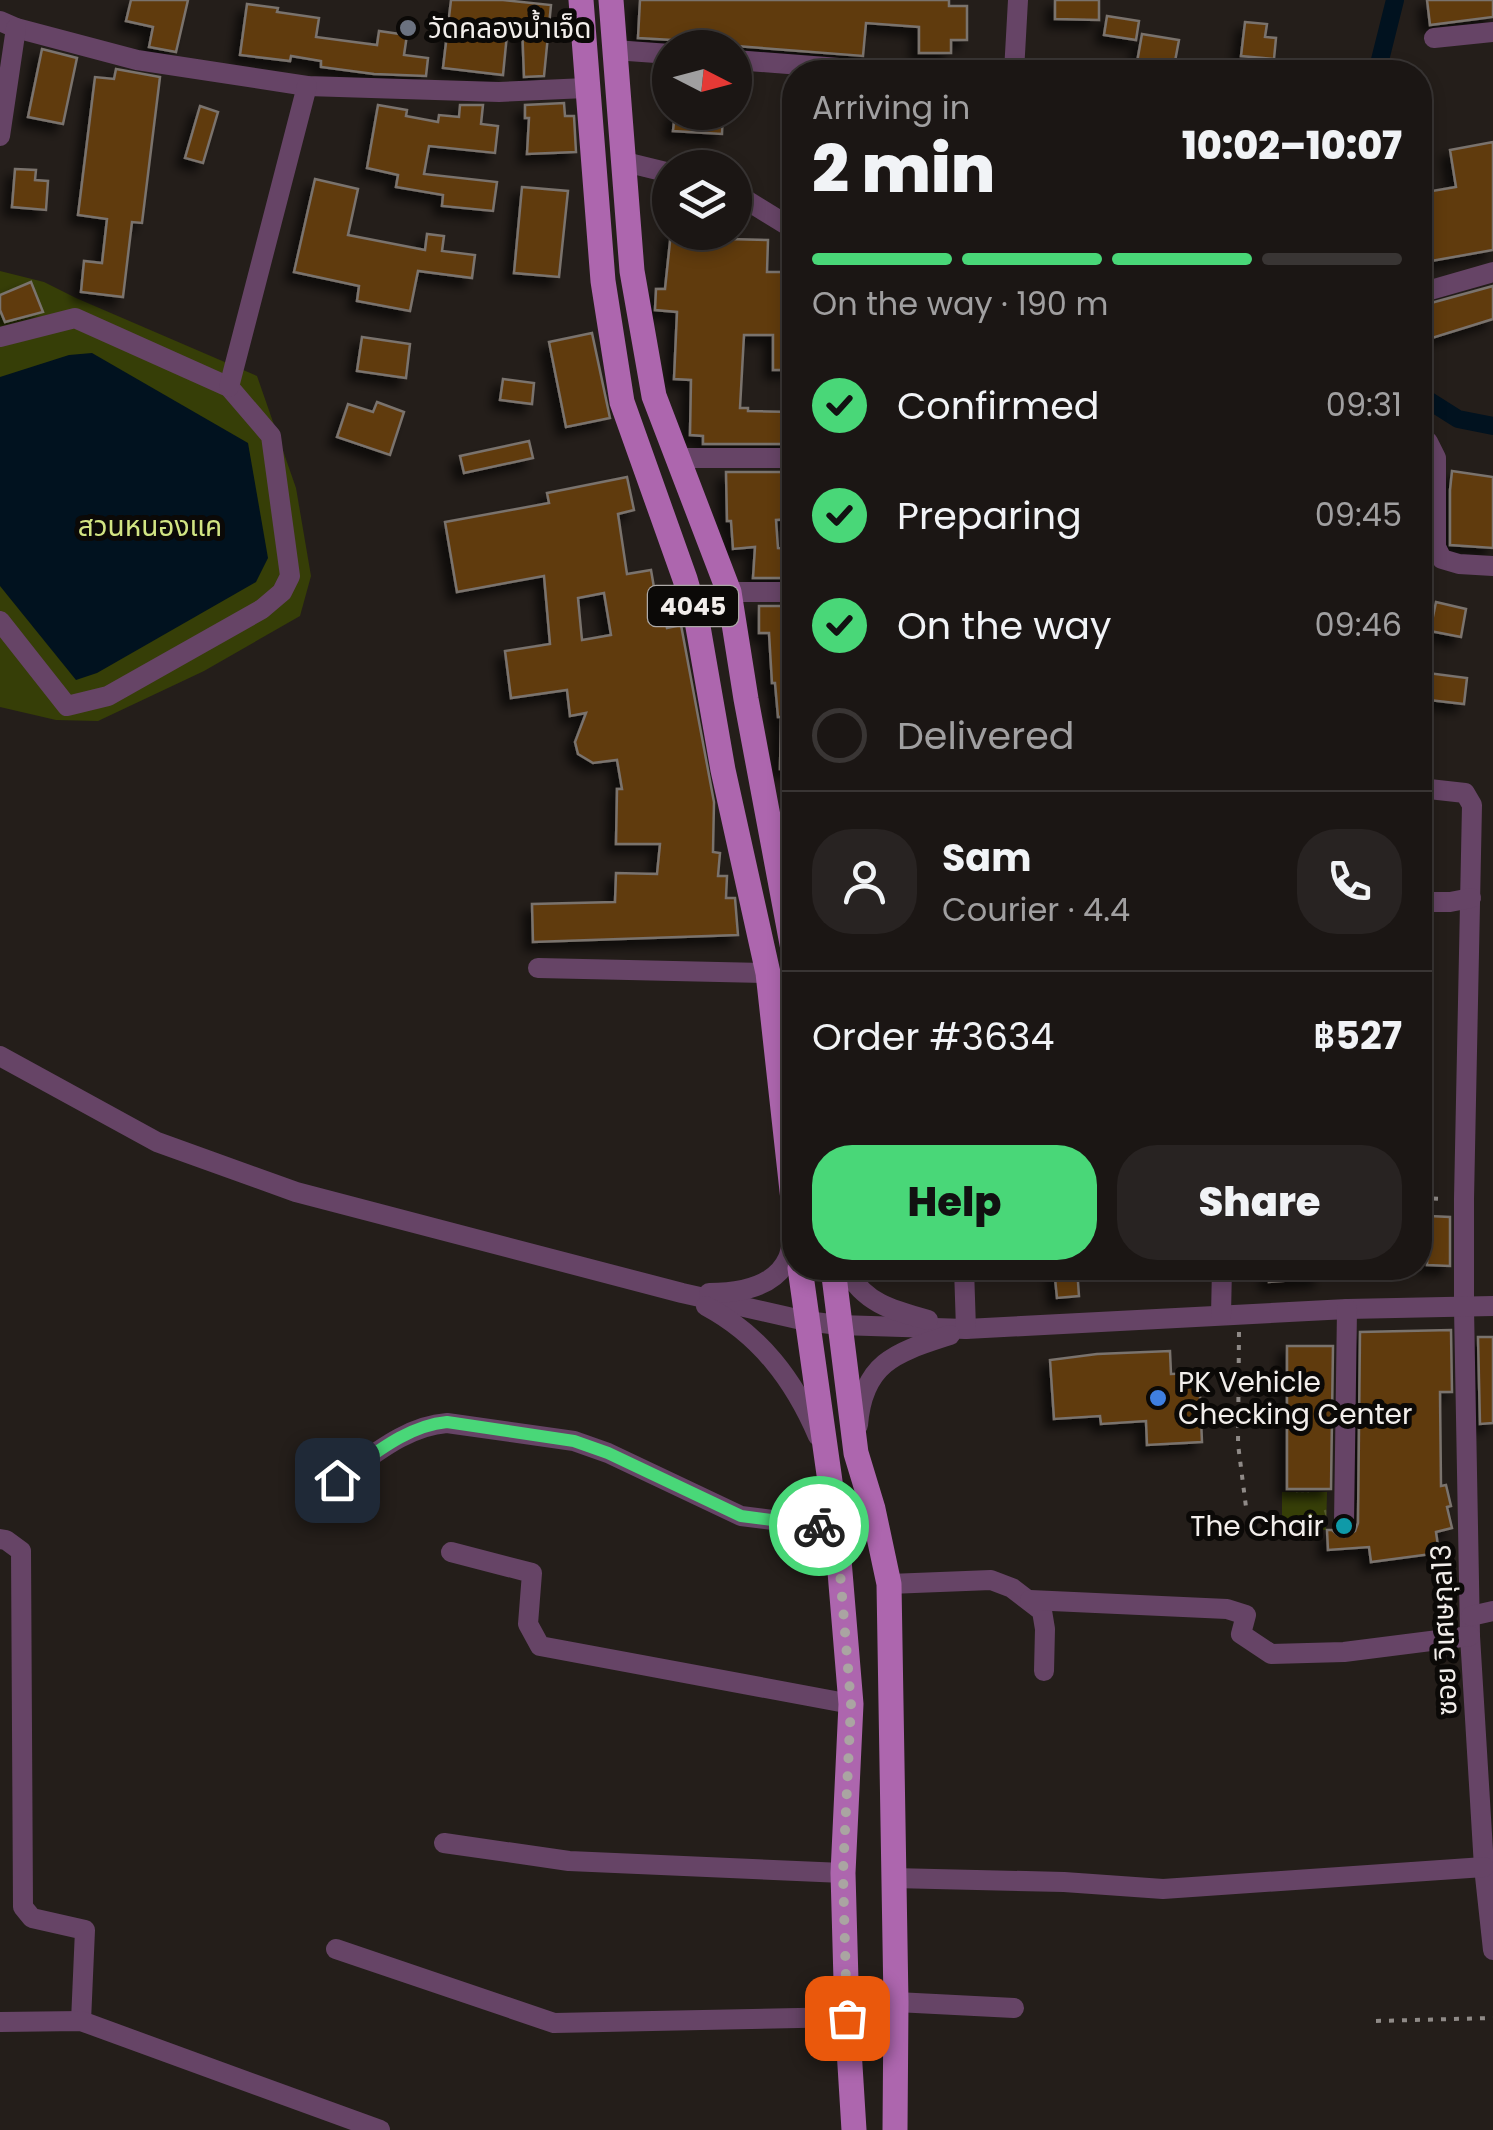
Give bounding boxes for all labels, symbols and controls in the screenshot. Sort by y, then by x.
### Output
place label: วัดคลองน้ำเจ็ด [428,9,591,48]
marker: วัดคลองน้ำเจ็ด [397,17,419,39]
north arrow [652,30,752,130]
map controls [652,30,752,250]
text: Arriving in [812,85,970,130]
text: 10:02–10:07 [1182,119,1402,172]
text: 2 min [812,124,995,215]
button: layers [652,150,752,250]
text: On the way · 190 m [812,281,1108,326]
icon: check [812,378,867,433]
text: Confirmed [897,379,1099,432]
text: 09:31 [1326,382,1402,427]
icon: check [812,488,867,543]
text: Preparing [897,489,1082,542]
text: 09:45 [1315,492,1402,537]
park label: สวนหนองแค [78,507,222,546]
road number: 4045 [648,586,738,626]
icon: check [812,598,867,653]
text: On the way [897,599,1111,652]
text: 09:46 [1314,602,1402,647]
text: Delivered [897,709,1074,762]
button: person [812,829,917,934]
button: phone [1297,829,1402,934]
text: Sam [942,831,1031,884]
text: Courier · 4.4 [942,887,1130,932]
text: ฿527 [1313,1009,1402,1062]
text: Order #3634 [812,1010,1054,1063]
button: Help [812,1145,1097,1260]
button: Share [1117,1145,1402,1260]
place label: PK Vehicle Checking Center [1178,1363,1412,1434]
marker: PK Vehicle Checking Center [1147,1387,1169,1409]
pin [295,1438,380,1523]
icon: home [310,1453,365,1508]
courier [769,1476,869,1576]
icon: bike [792,1499,847,1554]
place label: The Chair [1190,1507,1324,1546]
marker: The Chair [1333,1515,1355,1537]
street label: ซอย วิเศษกุล13 [1422,1544,1466,1716]
pin [805,1976,890,2061]
icon: bag [820,1991,875,2046]

